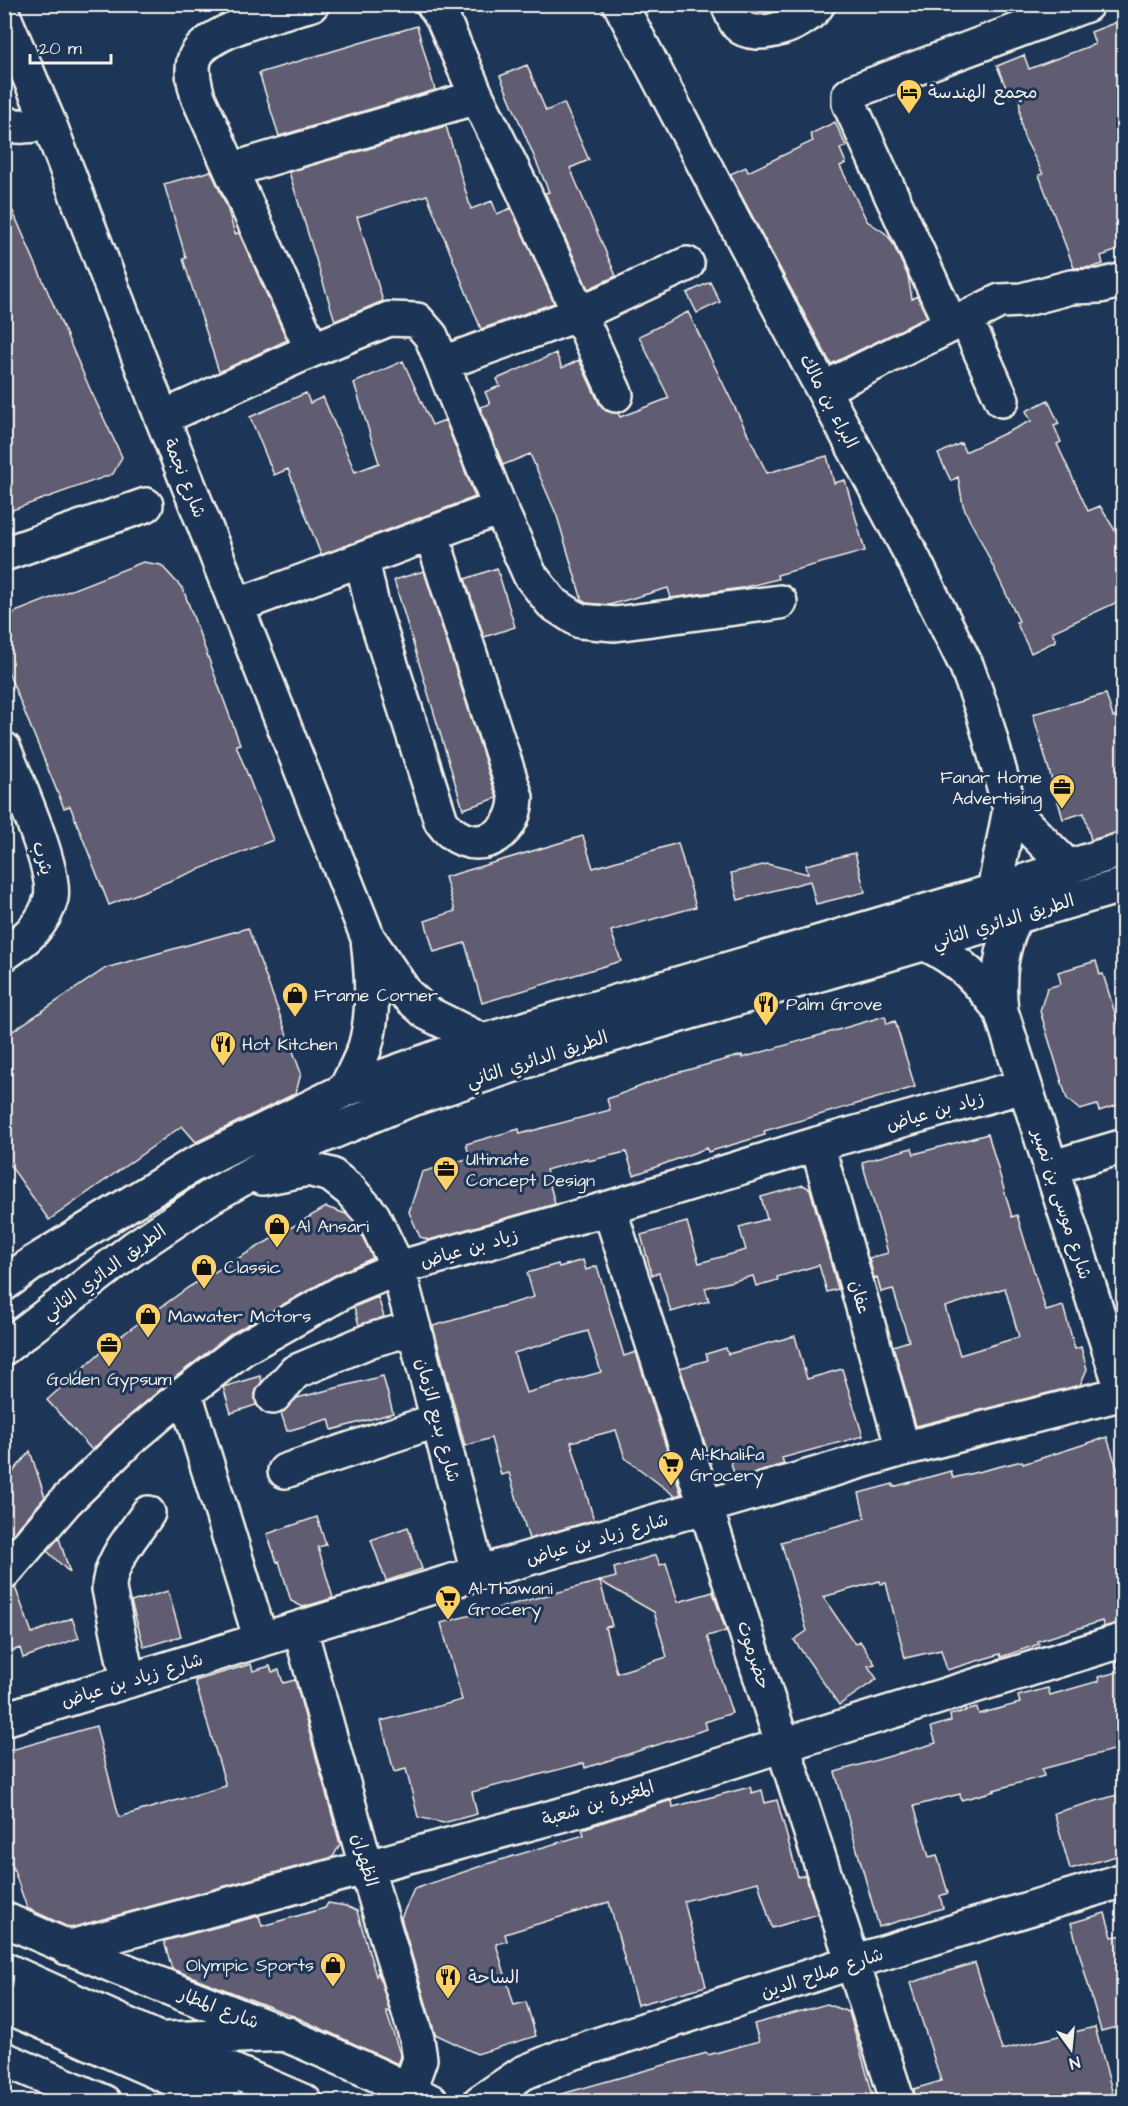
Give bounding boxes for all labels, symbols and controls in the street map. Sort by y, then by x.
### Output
scale bar [30,27,111,65]
text: 20 m [39,36,82,61]
hotel icon: مجمع الهندسة [894,77,924,115]
place label: مجمع الهندسة [928,80,1037,105]
street label: البراء بن مالك [793,350,864,453]
street label: شارع نجمة [157,435,212,522]
place label: Fanar Home Advertising [940,765,1042,812]
office icon: Fanar Home Advertising [1047,772,1077,810]
street label: يثرب [26,838,59,878]
street label: الطريق الدائري الثاني [929,888,1078,958]
shop icon: Frame Corner [280,980,310,1018]
place label: Frame Corner [314,983,438,1008]
restaurant icon: Palm Grove [751,989,781,1027]
place label: Palm Grove [786,992,883,1017]
street label: الطريق الدائري الثاني [463,1025,612,1097]
restaurant icon: Hot Kitchen [208,1029,238,1067]
place label: Hot Kitchen [242,1032,337,1057]
street label: زياد بن عياض [883,1086,987,1137]
street label: شارع موسى بن نصير [1025,1124,1098,1283]
place label: Ultimate Concept Design [466,1147,595,1194]
office icon: Ultimate Concept Design [431,1154,461,1192]
shop icon: Al Ansari [262,1211,292,1249]
place label: Al Ansari [296,1214,369,1239]
street label: الطريق الدائري الثاني [37,1219,173,1328]
street label: زياد بن عياض [417,1223,521,1274]
shop icon: Classic [189,1252,219,1290]
place label: Classic [224,1255,281,1280]
street label: عفان [843,1277,876,1317]
shop icon: Mawater Motors [133,1301,163,1339]
place label: Mawater Motors [168,1304,311,1329]
office icon: Golden Gypsum [94,1330,124,1368]
street label: شارع بديع الزمان [409,1355,466,1485]
place label: Golden Gypsum [46,1367,172,1393]
place label: Al-Khalifa Grocery [690,1442,764,1489]
supermarket icon: Al-Khalifa Grocery [656,1449,686,1487]
street label: شارع زياد بن عياض [523,1507,671,1572]
place label: Al-Thawani Grocery [468,1576,553,1623]
supermarket icon: Al-Thawani Grocery [433,1583,463,1621]
street label: حضرموت [731,1618,776,1693]
street label: شارع زياد بن عياض [58,1647,206,1714]
street label: المغيرة بن شعبة [539,1775,657,1832]
street label: الظهران [345,1830,384,1890]
street label: شارع صلاح الدين [758,1942,887,2005]
shop icon: Olympic Sports [318,1950,348,1988]
place label: Olympic Sports [186,1953,314,1979]
restaurant icon: الساحة [433,1962,463,2000]
place label: الساحة [468,1965,519,1990]
street label: شارع المطار [173,1981,262,2035]
north arrow [1041,2019,1101,2079]
text: N [1067,2051,1082,2074]

